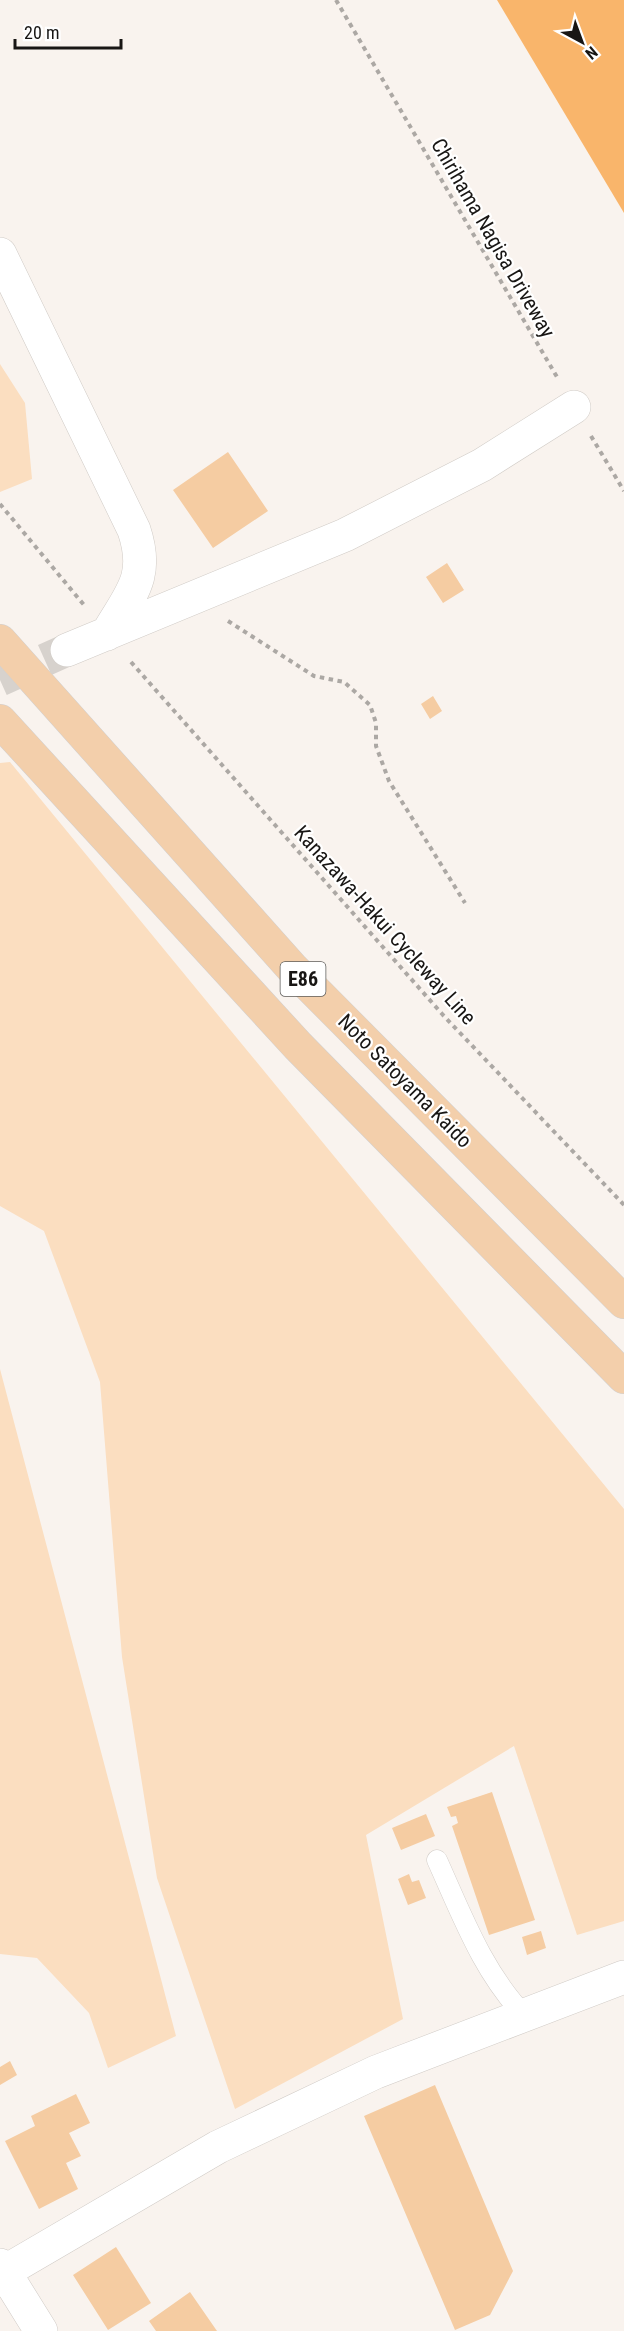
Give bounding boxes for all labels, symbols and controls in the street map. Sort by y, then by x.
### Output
scale bar [15,12,122,50]
north arrow [552,12,612,72]
text: 20 m [24,22,59,43]
text: N [582,43,601,63]
street label: Chirihama Nagisa Driveway [426,134,560,342]
street label: Kanazawa-Hakui Cycleway Line [289,821,481,1029]
road number: E86 [280,962,326,996]
street label: Noto Satoyama Kaido [333,1009,477,1153]

